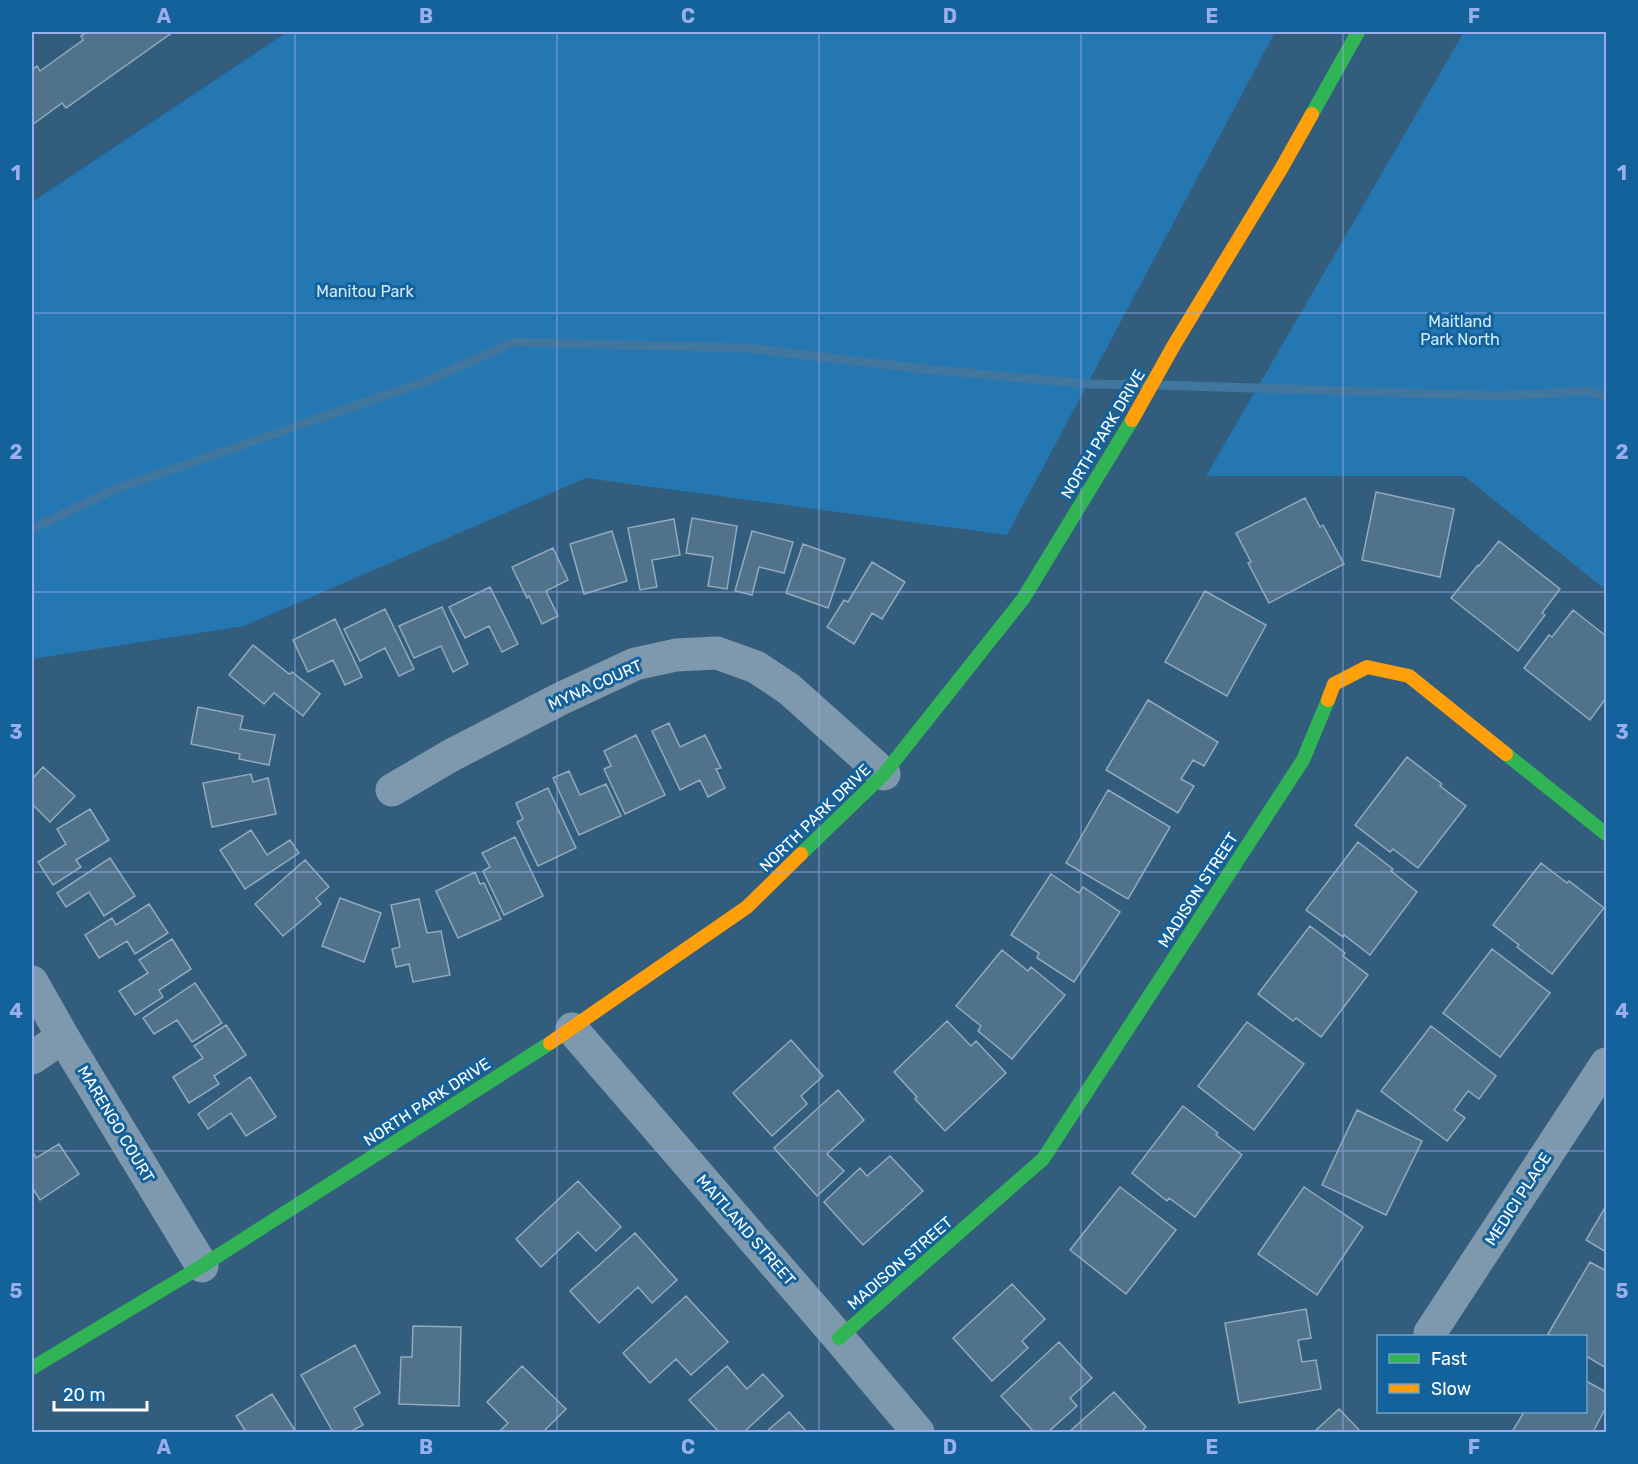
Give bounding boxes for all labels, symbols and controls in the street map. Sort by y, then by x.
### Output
text: A [157,4,172,28]
text: B [419,4,433,28]
text: C [681,4,695,28]
text: D [943,4,957,28]
text: E [1206,4,1218,28]
text: F [1468,4,1480,28]
text: 1 [11,161,21,185]
text: 1 [1617,161,1627,185]
park label: Manitou Park [316,282,414,301]
park label: Maitland Park North [1420,312,1500,349]
street label: NORTH PARK DRIVE [1057,366,1149,502]
text: 2 [10,440,23,464]
text: 2 [1616,440,1629,464]
street label: MYNA COURT [545,656,645,714]
text: 3 [9,720,23,744]
text: 3 [1615,720,1629,744]
street label: NORTH PARK DRIVE [755,760,875,876]
street label: MADISON STREET [1154,829,1242,951]
text: 4 [9,999,23,1023]
text: 4 [1615,999,1629,1023]
street label: NORTH PARK DRIVE [360,1054,494,1150]
street label: MARENGO COURT [74,1062,158,1186]
street label: MEDICI PLACE [1481,1149,1555,1249]
street label: MAITLAND STREET [693,1171,799,1289]
street label: MADISON STREET [844,1212,956,1314]
text: 5 [10,1279,23,1303]
text: 5 [1616,1279,1629,1303]
legend [1377,1335,1587,1413]
text: Fast [1431,1348,1467,1370]
scale bar [54,1374,147,1412]
text: Slow [1431,1378,1471,1400]
text: 20 m [63,1384,105,1406]
text: A [157,1435,172,1459]
text: B [419,1435,433,1459]
text: C [681,1435,695,1459]
text: D [943,1435,957,1459]
text: E [1206,1435,1218,1459]
text: F [1468,1435,1480,1459]

